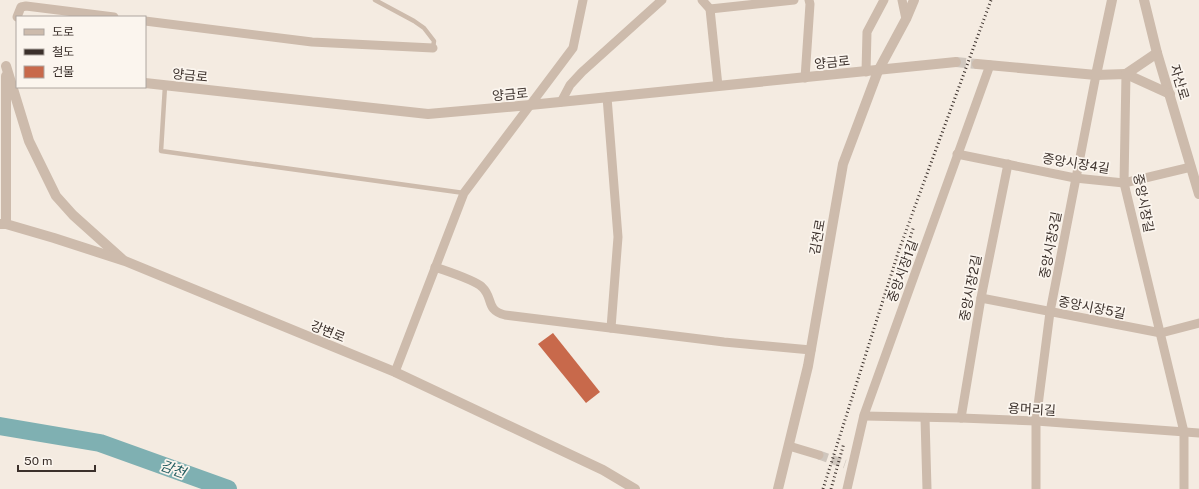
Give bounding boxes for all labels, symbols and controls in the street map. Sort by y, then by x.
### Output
legend [16,16,146,88]
text: 도로 [52,25,74,39]
text: 철도 [52,45,74,59]
street label: 양금로 [813,53,851,72]
street label: 자산로 [1167,63,1192,102]
text: 건물 [52,65,74,79]
street label: 양금로 [171,66,209,85]
street label: 양금로 [492,85,529,104]
street label: 중앙시장4길 [1041,151,1111,176]
street label: 중앙시장길 [1130,172,1157,234]
street label: 중앙시장3길 [1037,210,1064,280]
street label: 김천로 [807,218,828,256]
street label: 중앙시장1길 [884,238,921,304]
street label: 중앙시장2길 [957,254,984,323]
street label: 중앙시장5길 [1057,294,1127,321]
street label: 강변로 [308,318,347,345]
street label: 용머리길 [1008,401,1056,418]
scale bar [18,447,95,473]
text: 50 m [24,454,52,468]
water label: 감천 [158,457,189,481]

